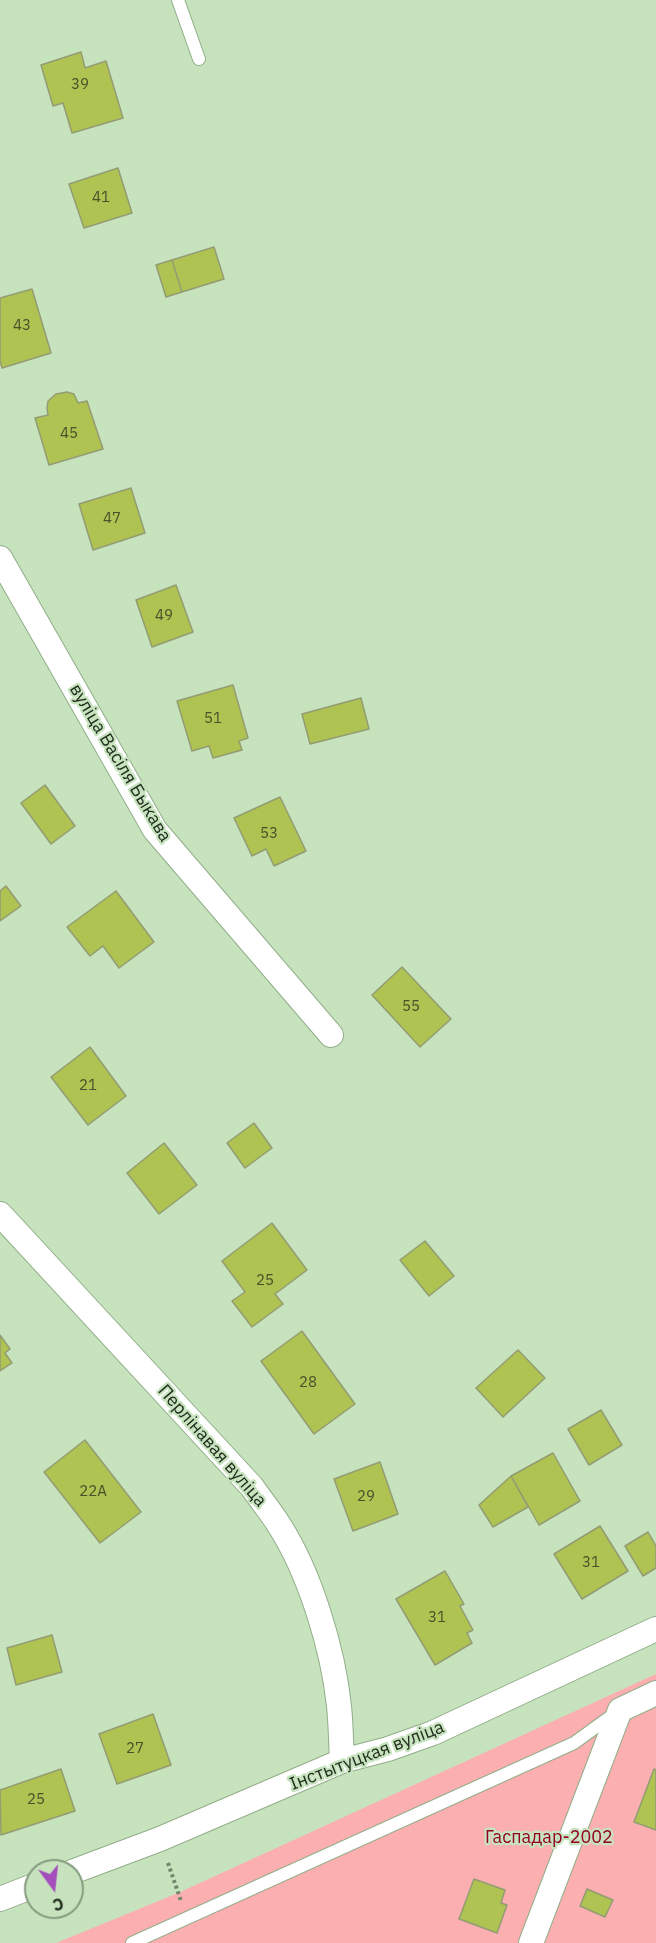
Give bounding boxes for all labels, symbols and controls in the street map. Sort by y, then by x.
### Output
house number: 39 [71,76,89,94]
house number: 41 [92,189,110,207]
house number: 43 [13,317,31,335]
house number: 45 [60,425,78,443]
house number: 47 [103,510,121,528]
house number: 49 [155,607,173,625]
street label: вуліца Васіля Быкава [64,680,176,846]
house number: 51 [204,710,222,728]
house number: 53 [260,825,278,843]
house number: 55 [402,998,420,1016]
house number: 21 [79,1077,97,1095]
house number: 25 [256,1272,274,1290]
house number: 28 [299,1374,317,1392]
street label: Перлінавая вуліца [153,1381,271,1511]
house number: 22А [79,1483,107,1501]
house number: 29 [357,1488,375,1506]
house number: 31 [582,1554,600,1572]
house number: 31 [428,1609,446,1627]
street label: Інстытуцкая вуліца [287,1717,447,1795]
house number: 27 [126,1740,144,1758]
house number: 25 [27,1791,45,1809]
park label: Гаспадар-2002 [485,1827,613,1849]
north arrow [24,1859,84,1919]
text: С [51,1893,66,1915]

